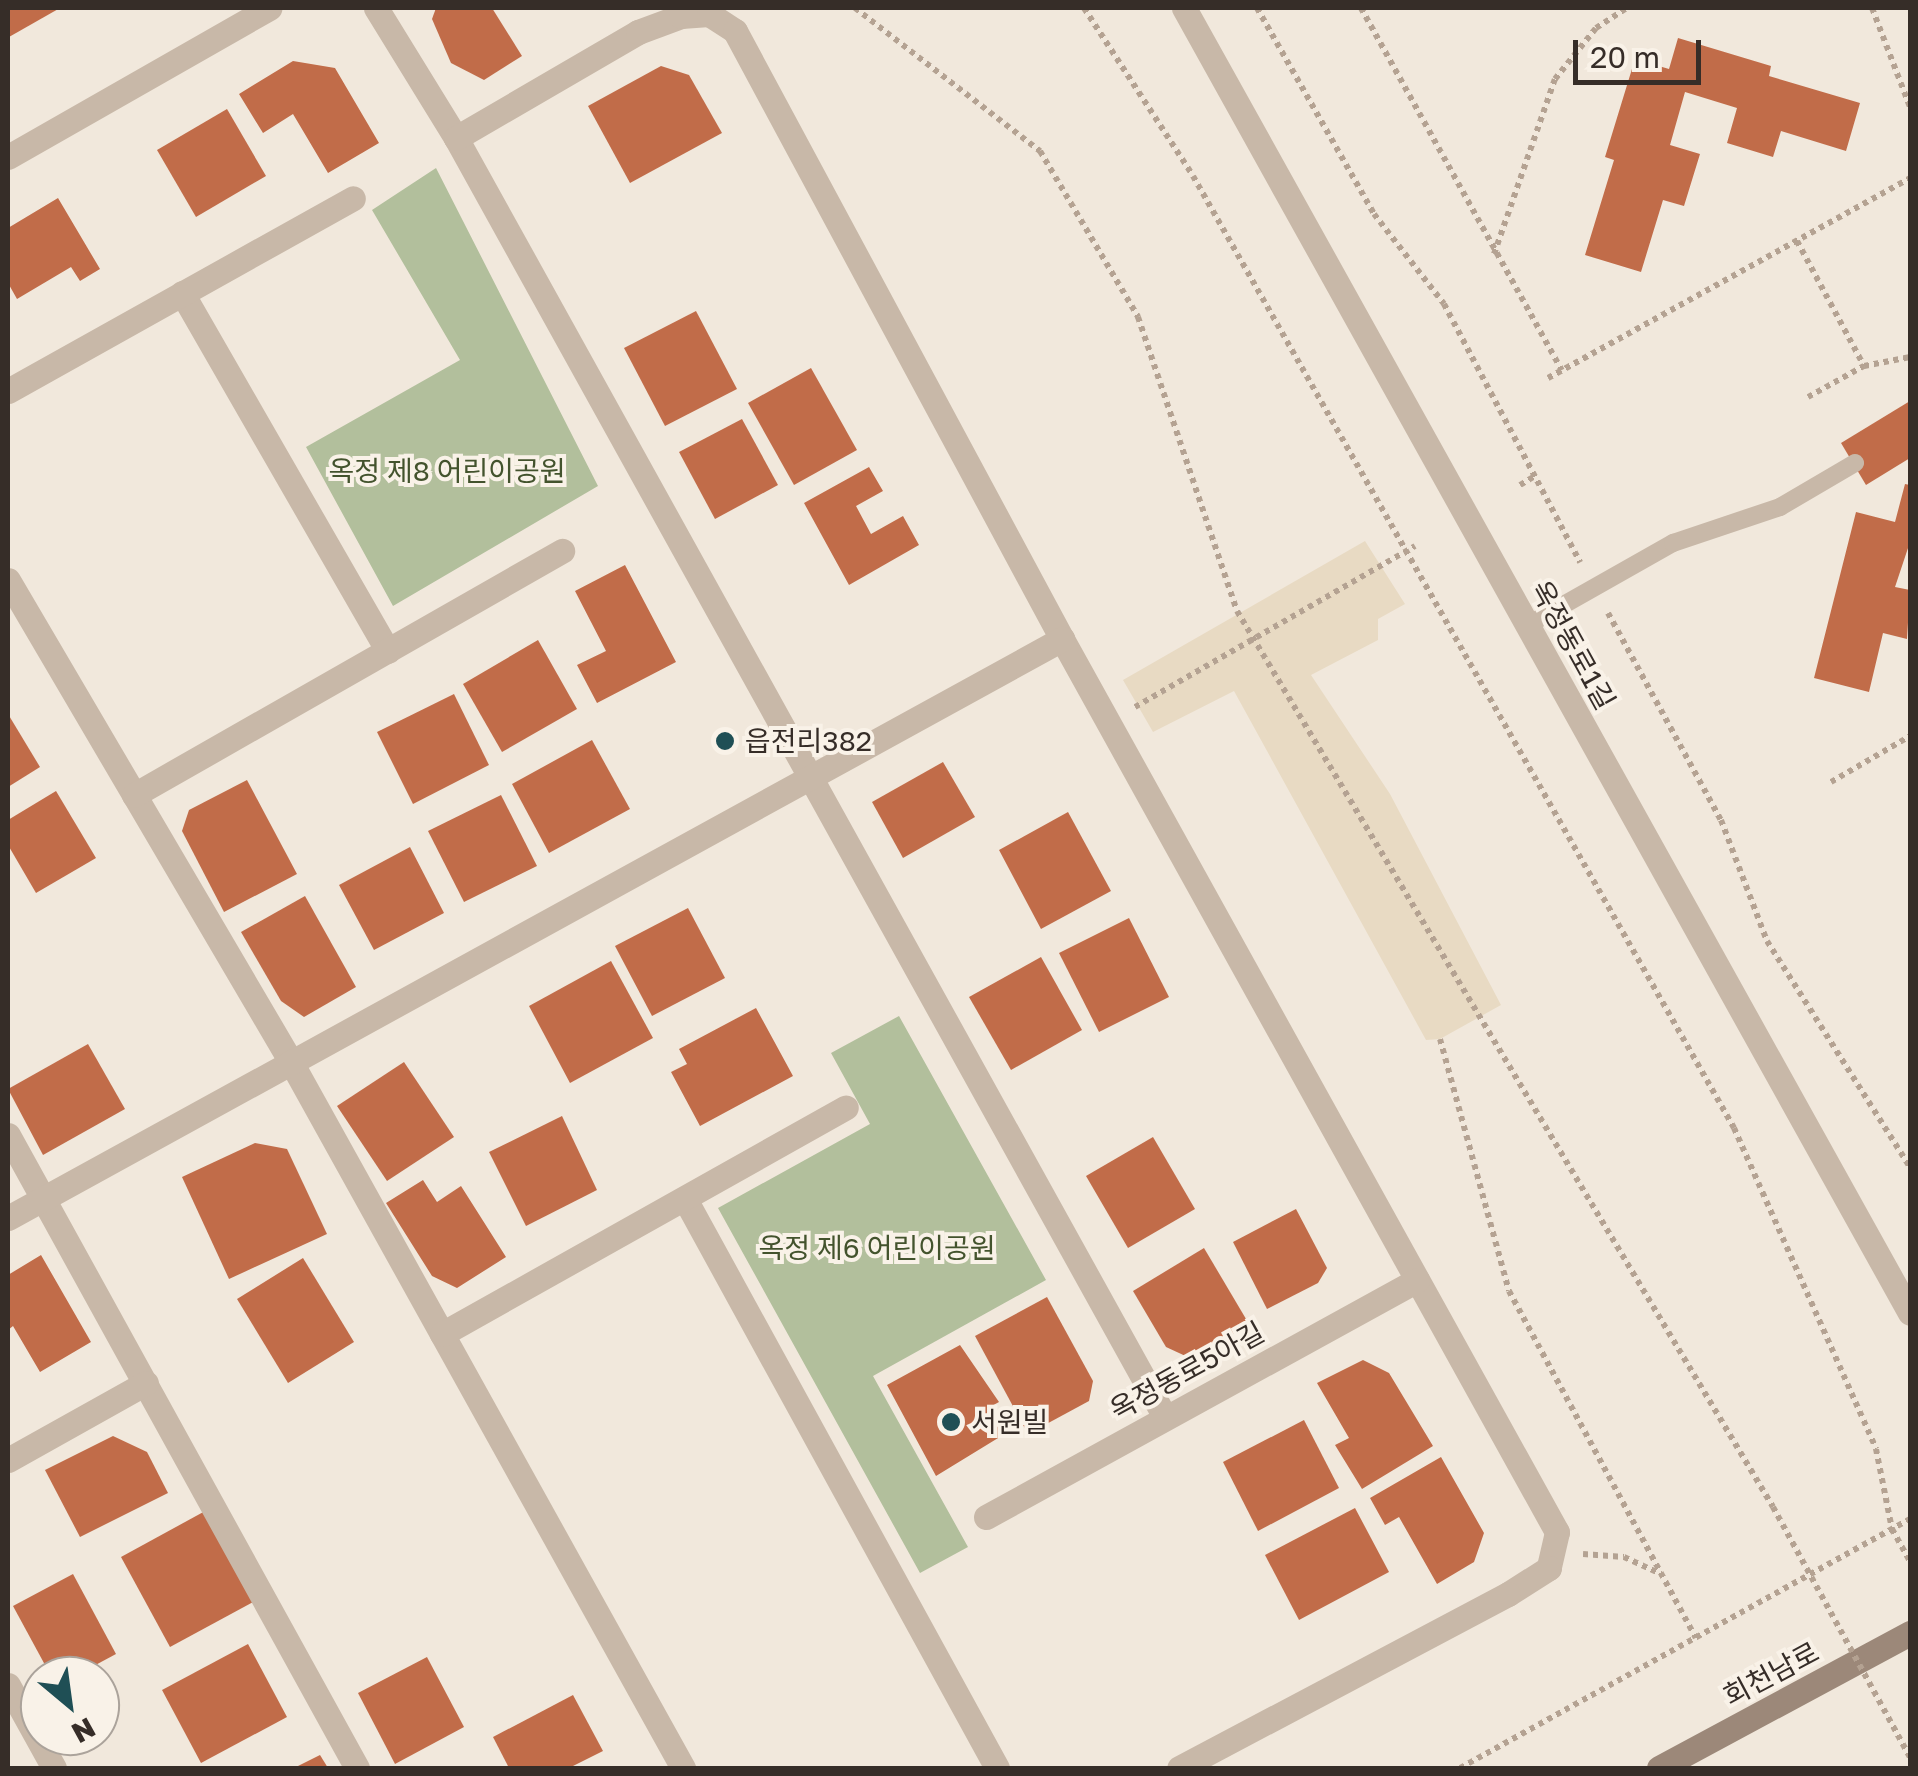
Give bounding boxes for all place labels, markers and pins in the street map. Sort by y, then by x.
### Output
place label: 읍전리382 [745,724,872,758]
marker: 읍전리382 [714,730,736,752]
place label: 서원빌 [971,1405,1048,1439]
marker: 서원빌 [940,1411,962,1433]

